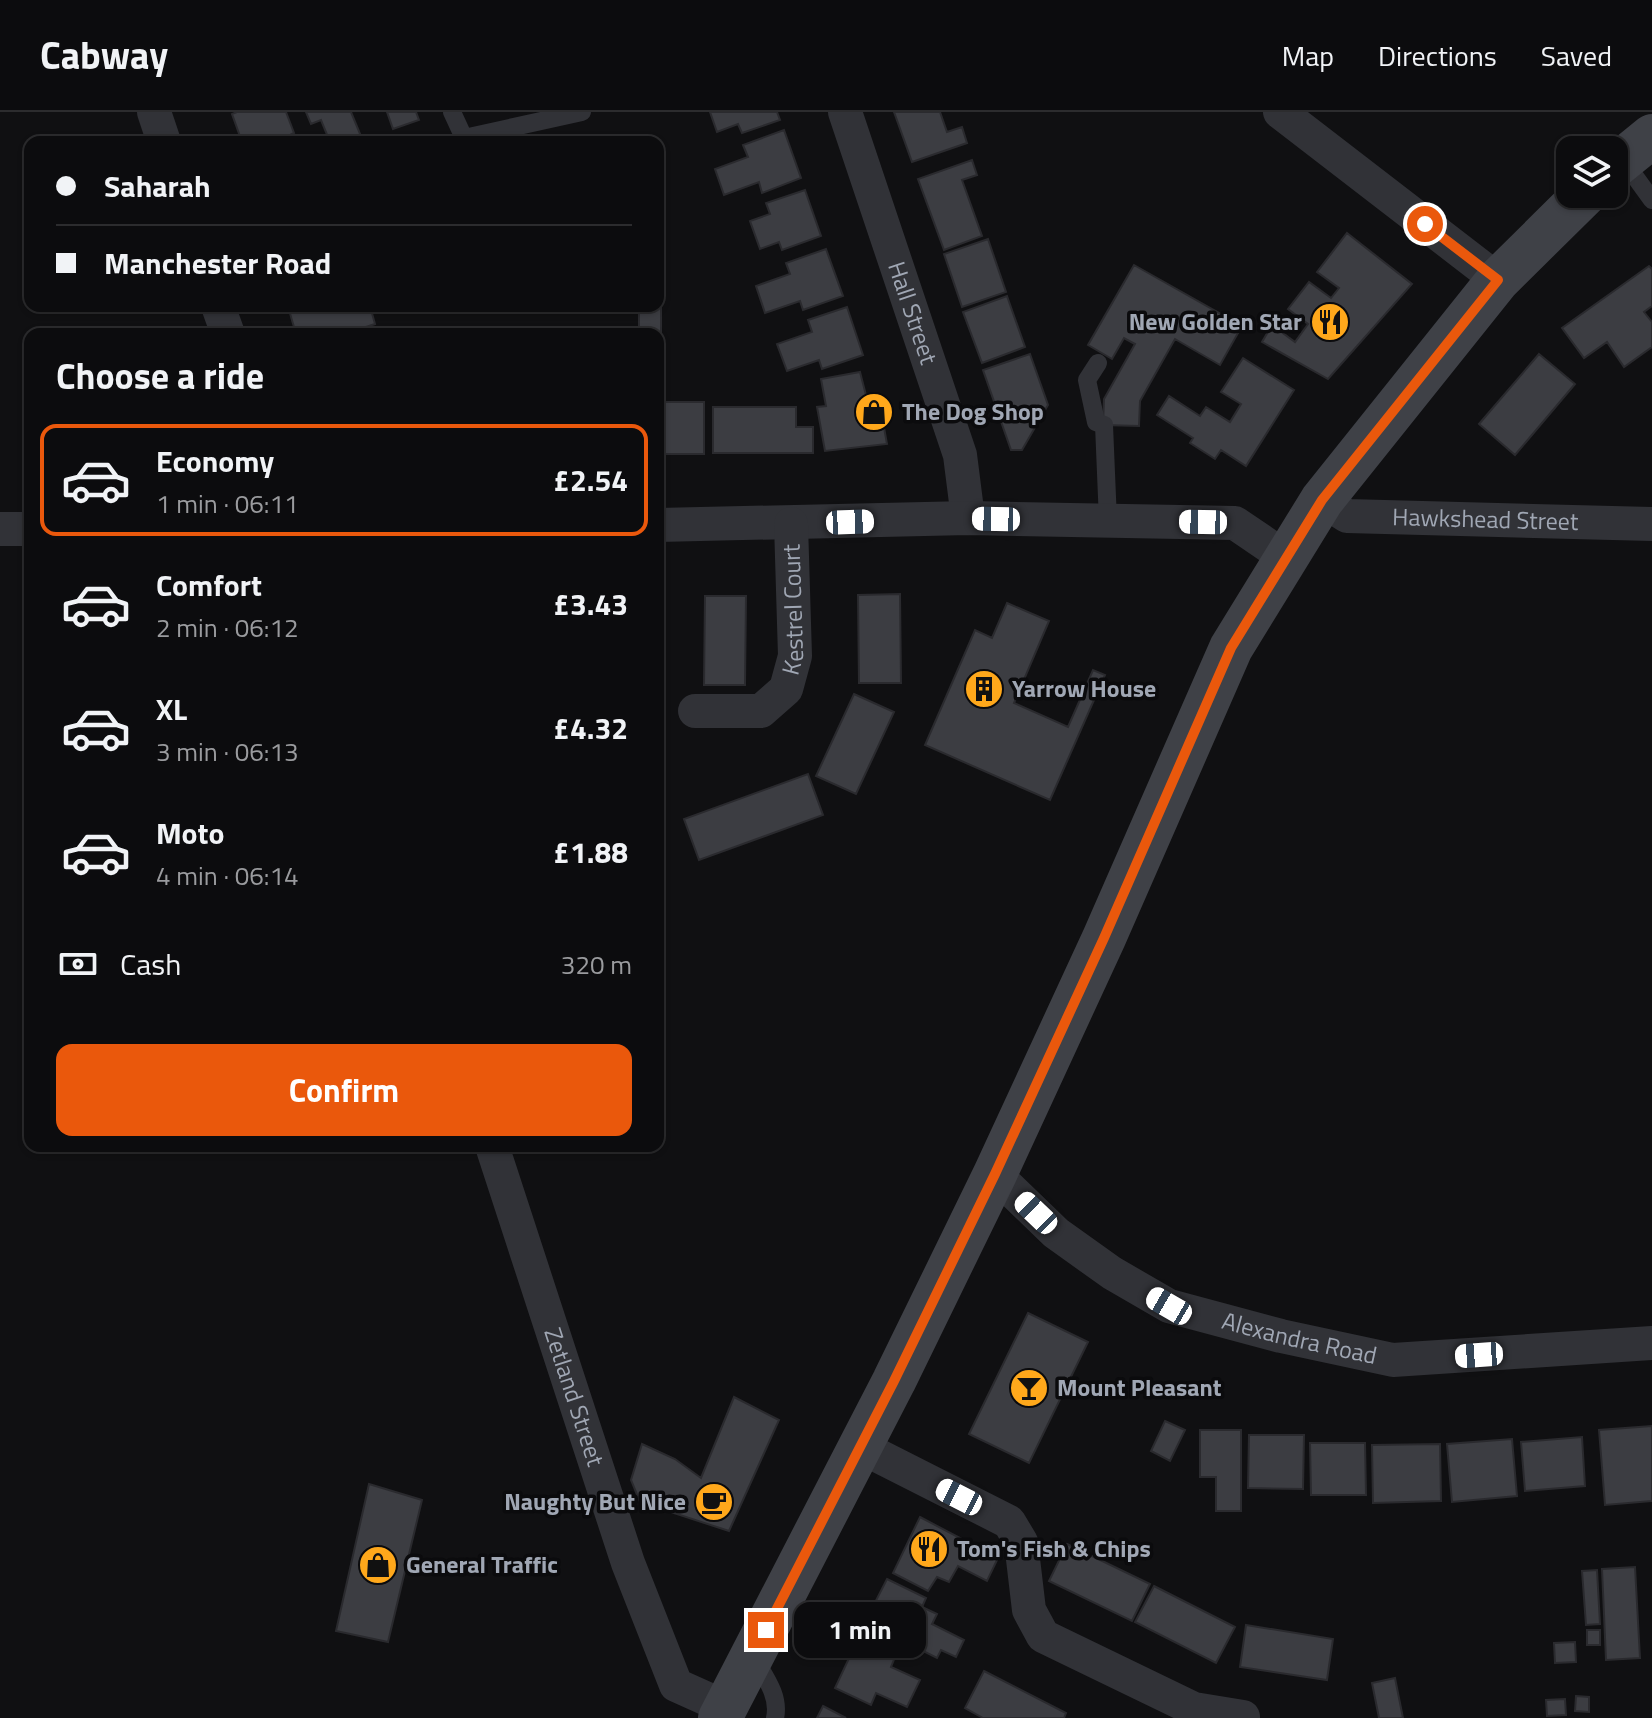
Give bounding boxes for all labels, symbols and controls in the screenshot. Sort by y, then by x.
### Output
text: Cabway [40,26,168,84]
text: Map [1282,34,1334,77]
text: Directions [1378,34,1497,77]
text: Saved [1541,34,1612,77]
map controls [1556,136,1628,208]
button: layers [1556,136,1628,208]
text: Saharah [104,163,211,209]
route start [1407,206,1443,242]
text: Manchester Road [104,240,331,286]
street label: Hall Street [879,256,948,369]
restaurant icon: New Golden Star [1309,301,1351,343]
place label: New Golden Star [1129,303,1302,339]
text: Choose a ride [56,348,264,403]
shop icon: The Dog Shop [853,391,895,433]
place label: The Dog Shop [902,393,1044,429]
text: Economy [156,438,274,484]
icon: car [60,444,132,516]
text: £2.54 [553,457,628,503]
text: 1 min · 06:11 [156,484,299,523]
street label: Hawkshead Street [1392,498,1579,539]
car [972,507,1020,531]
car [826,509,874,535]
car [1179,510,1227,534]
street label: Kestrel Court [772,543,812,679]
text: Comfort [156,562,262,608]
icon: car [60,568,132,640]
text: £3.43 [553,581,628,627]
text: 2 min · 06:12 [156,608,299,647]
building icon: Yarrow House [963,668,1005,710]
place label: Yarrow House [1012,670,1156,706]
text: XL [156,686,187,732]
icon: car [60,692,132,764]
text: £4.32 [553,705,628,751]
text: 3 min · 06:13 [156,732,299,771]
text: Moto [156,810,224,856]
icon: car [60,816,132,888]
text: £1.88 [553,829,628,875]
text: 4 min · 06:14 [156,856,299,895]
text: Cash [120,941,181,987]
icon: cash [56,942,100,986]
text: 320 m [561,945,632,984]
button: Confirm [56,1044,632,1136]
car [1010,1188,1062,1238]
car [1142,1284,1196,1328]
street label: Alexandra Road [1218,1302,1380,1373]
street label: Zetland Street [535,1323,614,1471]
car [1454,1341,1504,1369]
bar icon: Mount Pleasant [1008,1367,1050,1409]
place label: Mount Pleasant [1057,1369,1222,1405]
car [932,1475,986,1519]
cafe icon: Naughty But Nice [693,1481,735,1523]
place label: Naughty But Nice [504,1483,686,1519]
restaurant icon: Tom's Fish & Chips [908,1528,950,1570]
place label: Tom's Fish & Chips [957,1530,1151,1566]
shop icon: General Traffic [357,1544,399,1586]
place label: General Traffic [406,1546,558,1582]
callout: 1 min [794,1602,926,1658]
text: 1 min [828,1610,892,1649]
route end [748,1612,784,1648]

